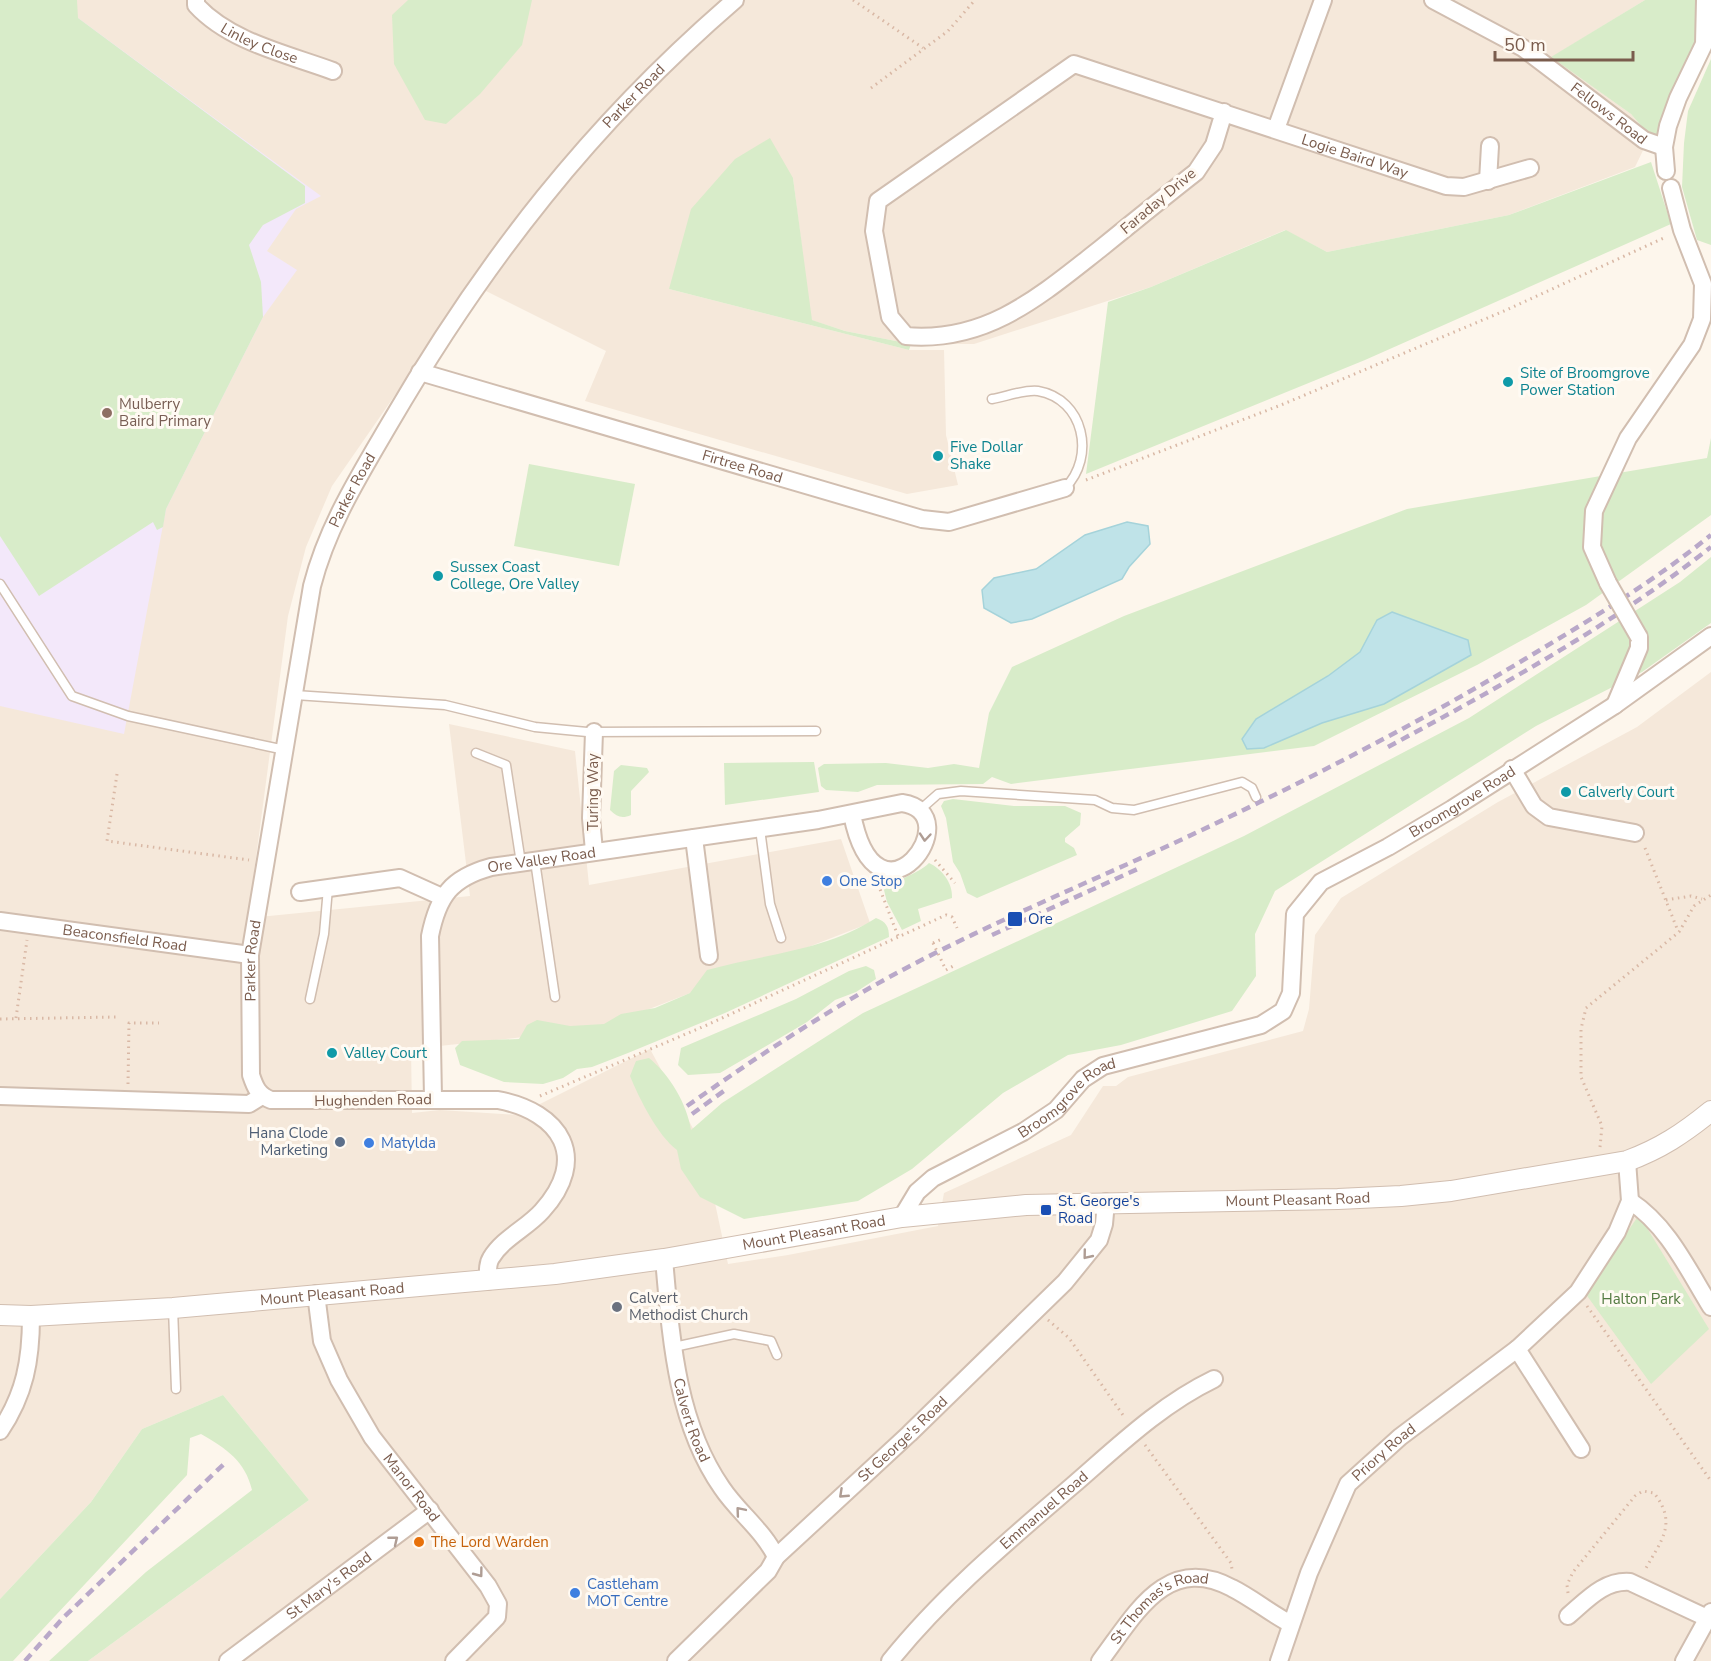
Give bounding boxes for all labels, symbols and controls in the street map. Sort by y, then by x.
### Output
street label: Linley Close [217,18,301,68]
scale bar [1495,24,1633,62]
text: 50 m [1504,33,1546,57]
street label: Parker Road [598,60,669,132]
street label: Fellows Road [1567,78,1651,149]
street label: Logie Baird Way [1299,129,1411,183]
street label: Faraday Drive [1116,163,1200,239]
place label: Site of Broomgrove Power Station [1520,363,1650,400]
marker: Site of Broomgrove Power Station [1501,375,1515,389]
place label: Mulberry Baird Primary [119,394,211,431]
marker: Mulberry Baird Primary [100,406,114,420]
place label: Five Dollar Shake [950,437,1023,474]
street label: Firtree Road [700,445,785,488]
street label: Parker Road [324,449,380,531]
marker: Five Dollar Shake [931,449,945,463]
place label: Sussex Coast College, Ore Valley [450,557,579,594]
marker: Sussex Coast College, Ore Valley [431,569,445,583]
street label: Turing Way [583,753,603,831]
street label: Broomgrove Road [1405,761,1519,842]
place label: Calverly Court [1578,782,1675,802]
marker: Calverly Court [1559,785,1573,799]
one-way arrow [919,833,932,842]
street label: Ore Valley Road [486,842,597,877]
place label: One Stop [839,871,903,891]
marker: One Stop [820,874,834,888]
place label: Ore [1028,909,1053,929]
marker: Ore [1006,910,1024,928]
street label: Parker Road [240,918,266,1002]
street label: Beaconsfield Road [61,920,188,956]
place label: Valley Court [343,1043,428,1063]
marker: Valley Court [325,1046,339,1060]
street label: Broomgrove Road [1014,1053,1118,1143]
street label: Hughenden Road [314,1089,432,1111]
place label: Hana Clode Marketing [249,1123,328,1160]
place label: Matylda [381,1133,436,1153]
marker: Hana Clode Marketing [333,1135,347,1149]
marker: Matylda [362,1136,376,1150]
street label: Mount Pleasant Road [1225,1187,1371,1211]
place label: St. George's Road [1058,1191,1140,1228]
marker: St. George's Road [1039,1203,1053,1217]
street label: Mount Pleasant Road [741,1210,887,1255]
one-way arrow [1084,1248,1095,1259]
street label: Mount Pleasant Road [259,1277,405,1310]
place label: Calvert Methodist Church [629,1288,748,1325]
park label: Halton Park [1601,1289,1681,1309]
marker: Calvert Methodist Church [610,1300,624,1314]
street label: Calvert Road [669,1376,715,1466]
street label: St George's Road [853,1392,952,1486]
street label: Priory Road [1348,1419,1420,1486]
street label: Manor Road [378,1449,444,1526]
street label: Emmanuel Road [996,1466,1092,1554]
one-way arrow [840,1487,851,1498]
one-way arrow [737,1507,748,1518]
place label: The Lord Warden [431,1532,549,1552]
marker: The Lord Warden [412,1535,426,1549]
one-way arrow [387,1536,398,1547]
street label: St Mary's Road [282,1547,376,1624]
one-way arrow [471,1567,482,1578]
street label: St Thomas's Road [1106,1568,1210,1648]
place label: Castleham MOT Centre [587,1574,668,1611]
marker: Castleham MOT Centre [568,1586,582,1600]

